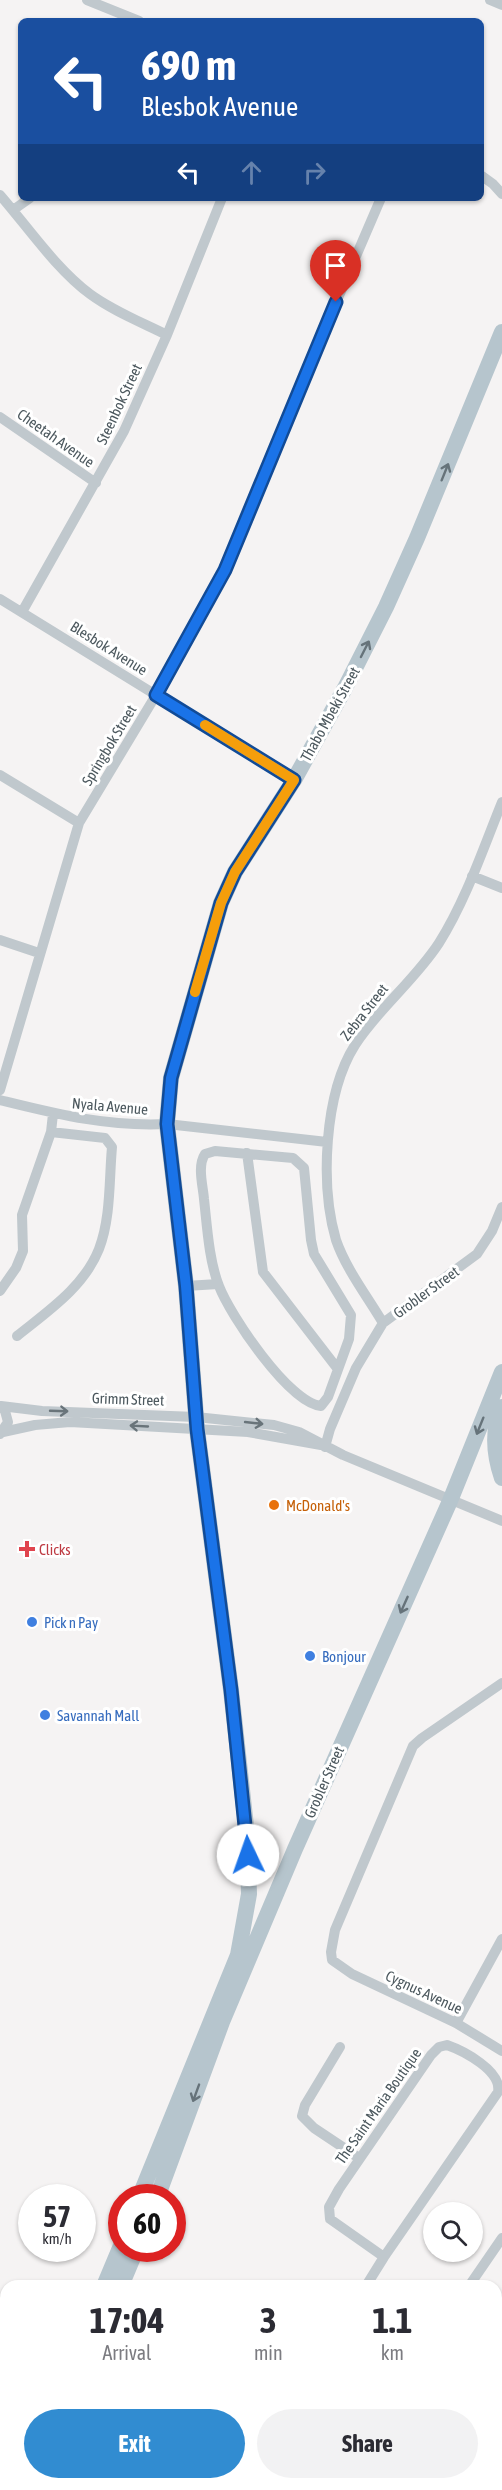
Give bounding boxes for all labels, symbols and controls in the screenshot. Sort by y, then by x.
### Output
text: 690 m [141,41,236,89]
icon: left [42,42,120,120]
text: Blesbok Avenue [141,91,298,122]
icon: left [172,156,205,189]
icon: ahead [235,156,268,189]
icon: right [298,156,331,189]
pin [310,240,361,302]
icon: arrive [319,249,352,282]
street label: Steenbok Street [93,361,145,447]
street label: Cheetah Avenue [14,405,98,471]
one-way arrow [440,463,451,481]
street label: Blesbok Avenue [67,618,151,678]
one-way arrow [359,641,371,659]
street label: Thabo Mbeki Street [297,664,363,764]
street label: Springbok Street [78,702,140,788]
street label: Zebra Street [337,980,391,1044]
street label: Nyala Avenue [71,1094,149,1118]
street label: Grobler Street [390,1263,462,1321]
street label: Grimm Street [92,1389,164,1409]
one-way arrow [49,1406,69,1417]
one-way arrow [474,1416,485,1435]
one-way arrow [244,1417,264,1428]
one-way arrow [129,1421,149,1432]
place label: McDonald's [286,1497,350,1514]
marker: McDonald's [267,1498,281,1512]
place label: Clicks [39,1541,71,1558]
marker: Clicks [20,1542,34,1556]
one-way arrow [397,1596,409,1614]
place label: Pick n Pay [44,1614,98,1631]
marker: Pick n Pay [25,1615,39,1629]
place label: Bonjour [322,1648,366,1665]
marker: Bonjour [303,1649,317,1663]
place label: Savannah Mall [57,1707,139,1724]
marker: Savannah Mall [38,1708,52,1722]
street label: Grobler Street [301,1744,347,1820]
position arrow [216,1823,280,1887]
street label: Cygnus Avenue [383,1967,465,2017]
street label: The Saint Maria Boutique [332,2045,424,2167]
one-way arrow [190,2083,201,2102]
speed limit sign: 60 [108,2184,186,2262]
text: 57 [43,2199,71,2233]
map controls [423,2202,483,2262]
button: search [423,2202,483,2262]
text: km/h [42,2230,72,2247]
text: 17:04 [90,2299,164,2341]
text: 3 [260,2299,277,2341]
text: 1.1 [372,2299,412,2341]
text: Arrival [103,2341,151,2364]
text: min [254,2341,283,2364]
text: km [381,2341,404,2364]
button: Exit [24,2409,245,2478]
button: Share [257,2409,478,2478]

